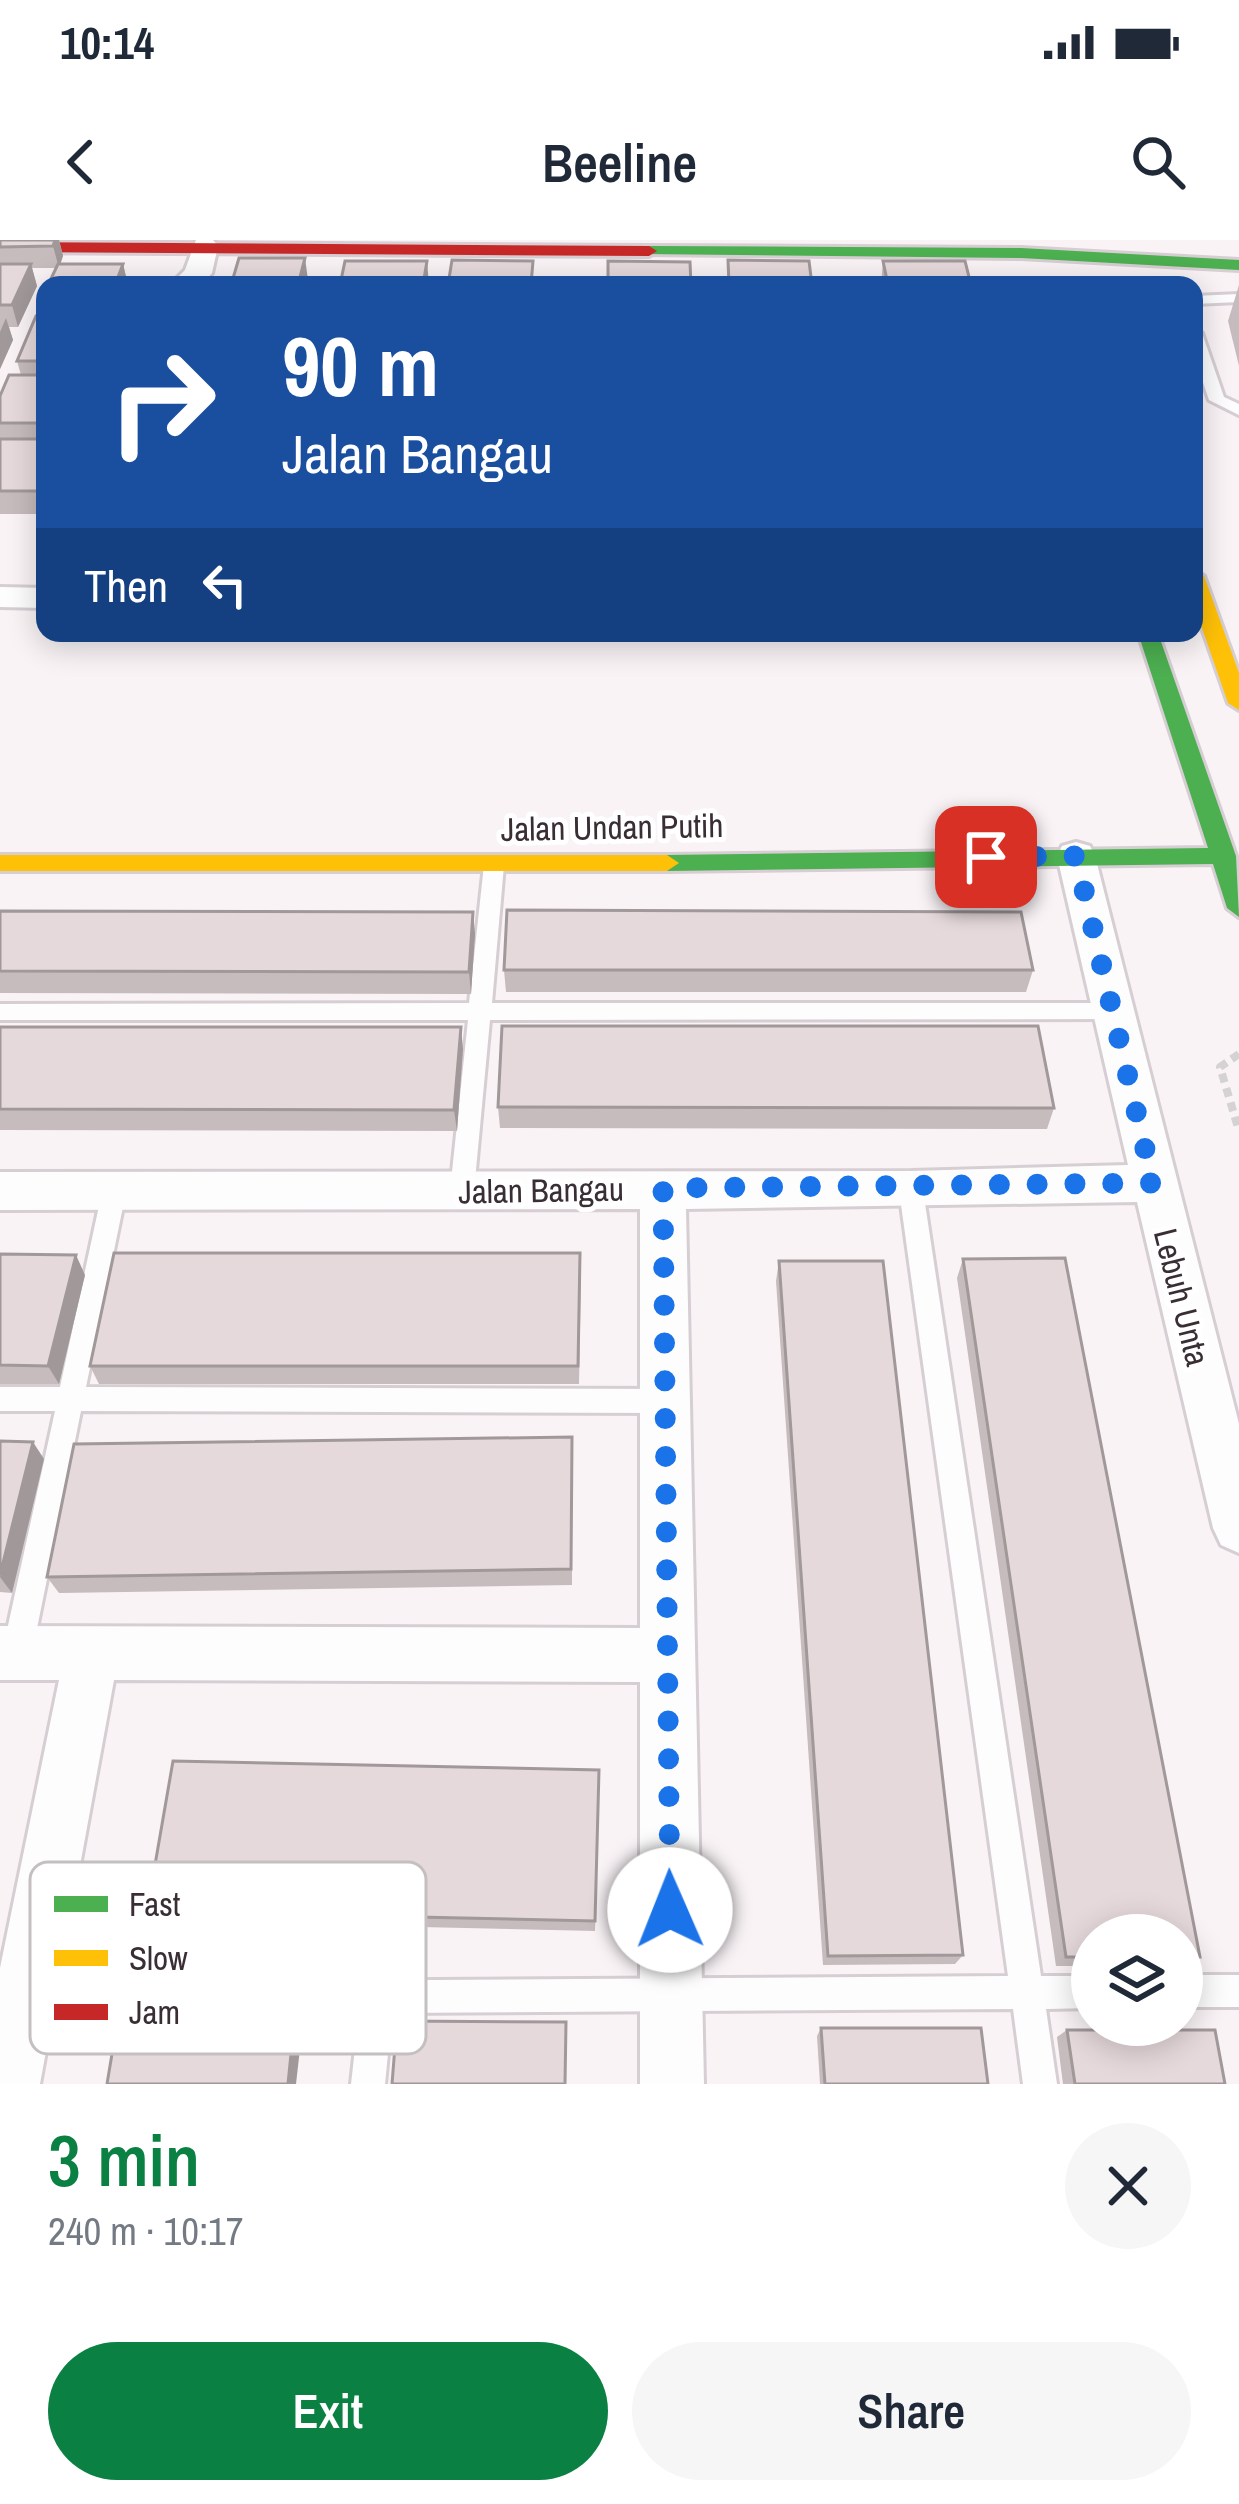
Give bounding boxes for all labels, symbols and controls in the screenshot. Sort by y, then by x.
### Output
text: 10:14 [60,12,154,73]
text: Beeline [542,126,697,199]
icon: back [48,129,114,195]
icon: search [1125,129,1191,195]
text: 90 m [282,309,439,422]
icon: right [84,324,240,480]
text: Jalan Bangau [282,417,553,490]
icon: left [192,552,258,618]
text: Then [84,555,168,616]
street label: Jalan Undan Putih [500,803,724,851]
pin [935,806,1037,908]
icon: arrive [953,824,1019,890]
street label: Jalan Bangau [458,1167,624,1213]
street label: Lebuh Unta [1144,1224,1220,1370]
position arrow [607,1847,733,1973]
legend [30,1862,426,2054]
text: Fast [129,1882,180,1926]
map controls [1071,1914,1203,2046]
button: layers [1071,1914,1203,2046]
text: Slow [129,1936,188,1980]
text: Jam [129,1990,180,2034]
text: 3 min [48,2111,200,2208]
button: close [1065,2123,1191,2249]
text: 240 m · 10:17 [48,2205,244,2257]
button: Exit [48,2342,608,2480]
button: Share [632,2342,1191,2480]

